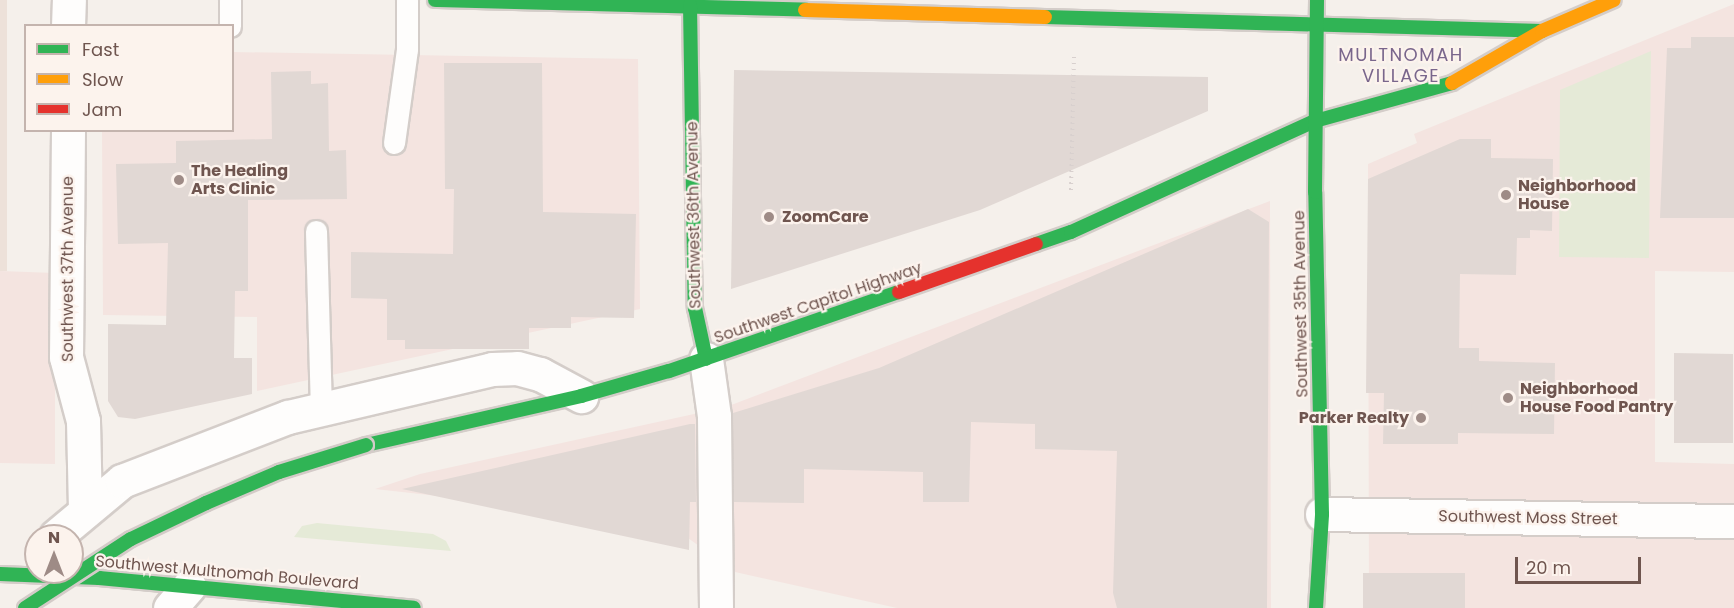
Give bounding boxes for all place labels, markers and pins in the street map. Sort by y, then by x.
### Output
place label: The Healing Arts Clinic [191,161,288,199]
marker: The Healing Arts Clinic [172,173,186,187]
place label: Neighborhood House [1518,176,1636,214]
marker: Neighborhood House [1499,188,1513,202]
place label: ZoomCare [782,207,869,227]
marker: ZoomCare [760,208,778,226]
place label: Neighborhood House Food Pantry [1520,379,1673,417]
marker: Neighborhood House Food Pantry [1501,391,1515,405]
place label: Parker Realty [1299,408,1409,428]
marker: Parker Realty [1414,411,1428,425]

